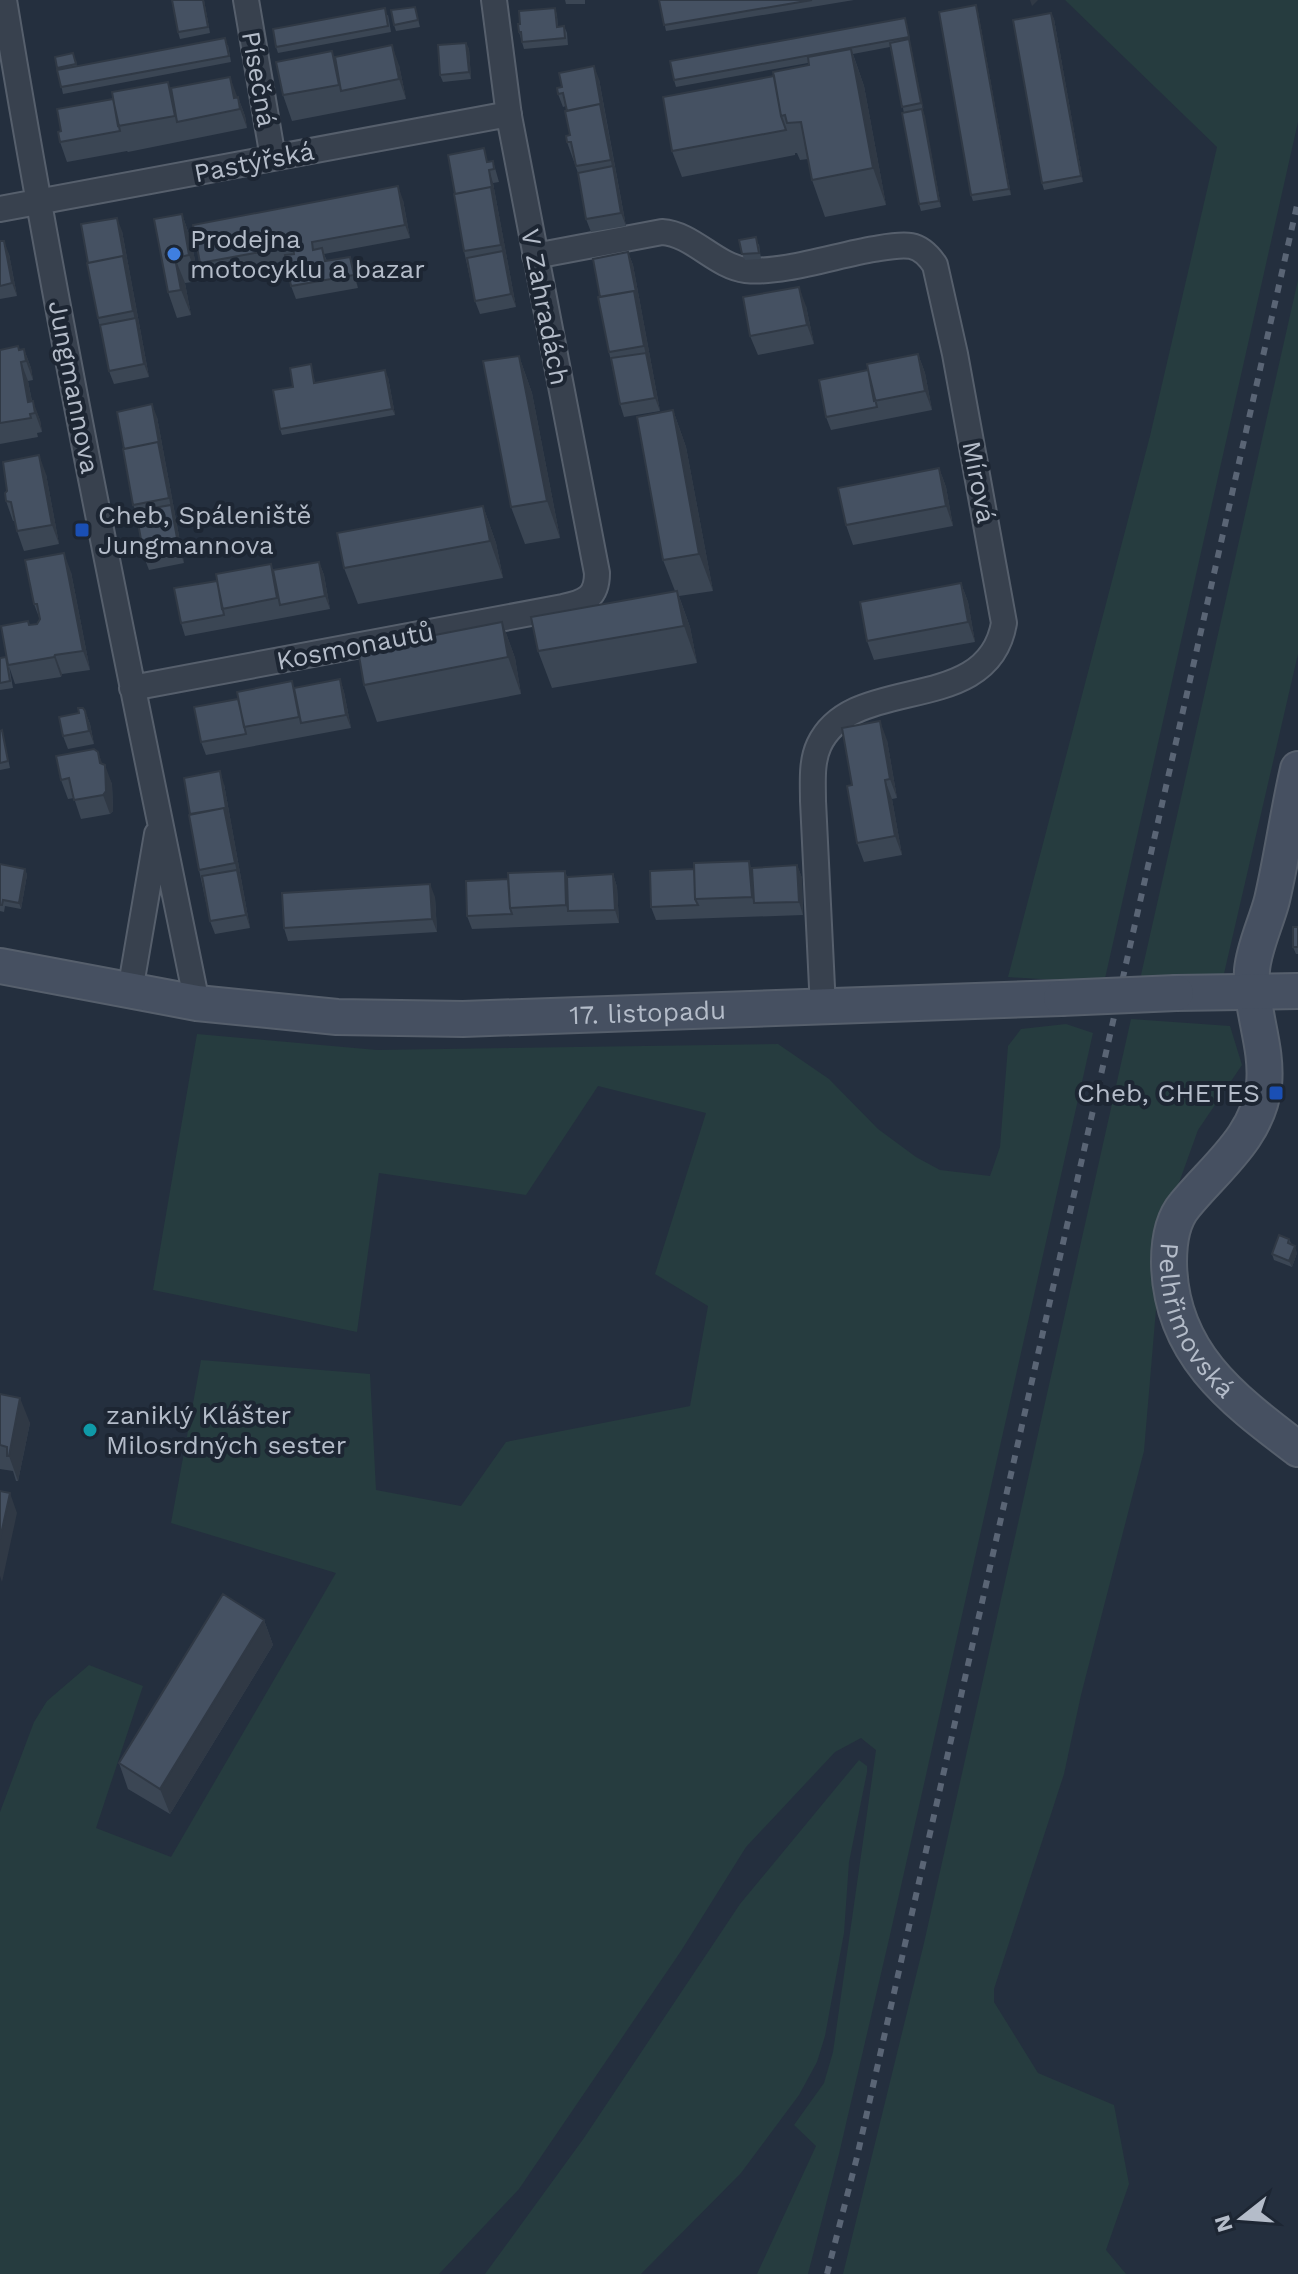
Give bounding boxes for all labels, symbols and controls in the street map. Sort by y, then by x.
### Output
street label: Písečná [236,29,282,130]
street label: Pastýřská [191,136,317,188]
place label: Prodejna motocyklu a bazar [190,224,425,284]
street label: V Zahradách [515,226,575,388]
marker: Prodejna motocyklu a bazar [165,245,183,263]
street label: Jungmannova [43,298,106,476]
street label: Mírová [956,438,1002,526]
place label: Cheb, Spáleniště Jungmannova [98,500,312,560]
marker: Cheb, Spáleniště Jungmannova [73,521,91,539]
street label: Kosmonautů [274,616,436,676]
street label: 17. listopadu [569,995,726,1030]
place label: Cheb, CHETES [1077,1078,1260,1108]
marker: Cheb, CHETES [1267,1084,1285,1102]
street label: Pelhřimovská [1154,1242,1241,1404]
place label: zaniklý Klášter Milosrdných sester [106,1400,346,1460]
marker: zaniklý Klášter Milosrdných sester [81,1421,99,1439]
north arrow [1202,2178,1282,2258]
text: N [1209,2212,1238,2235]

